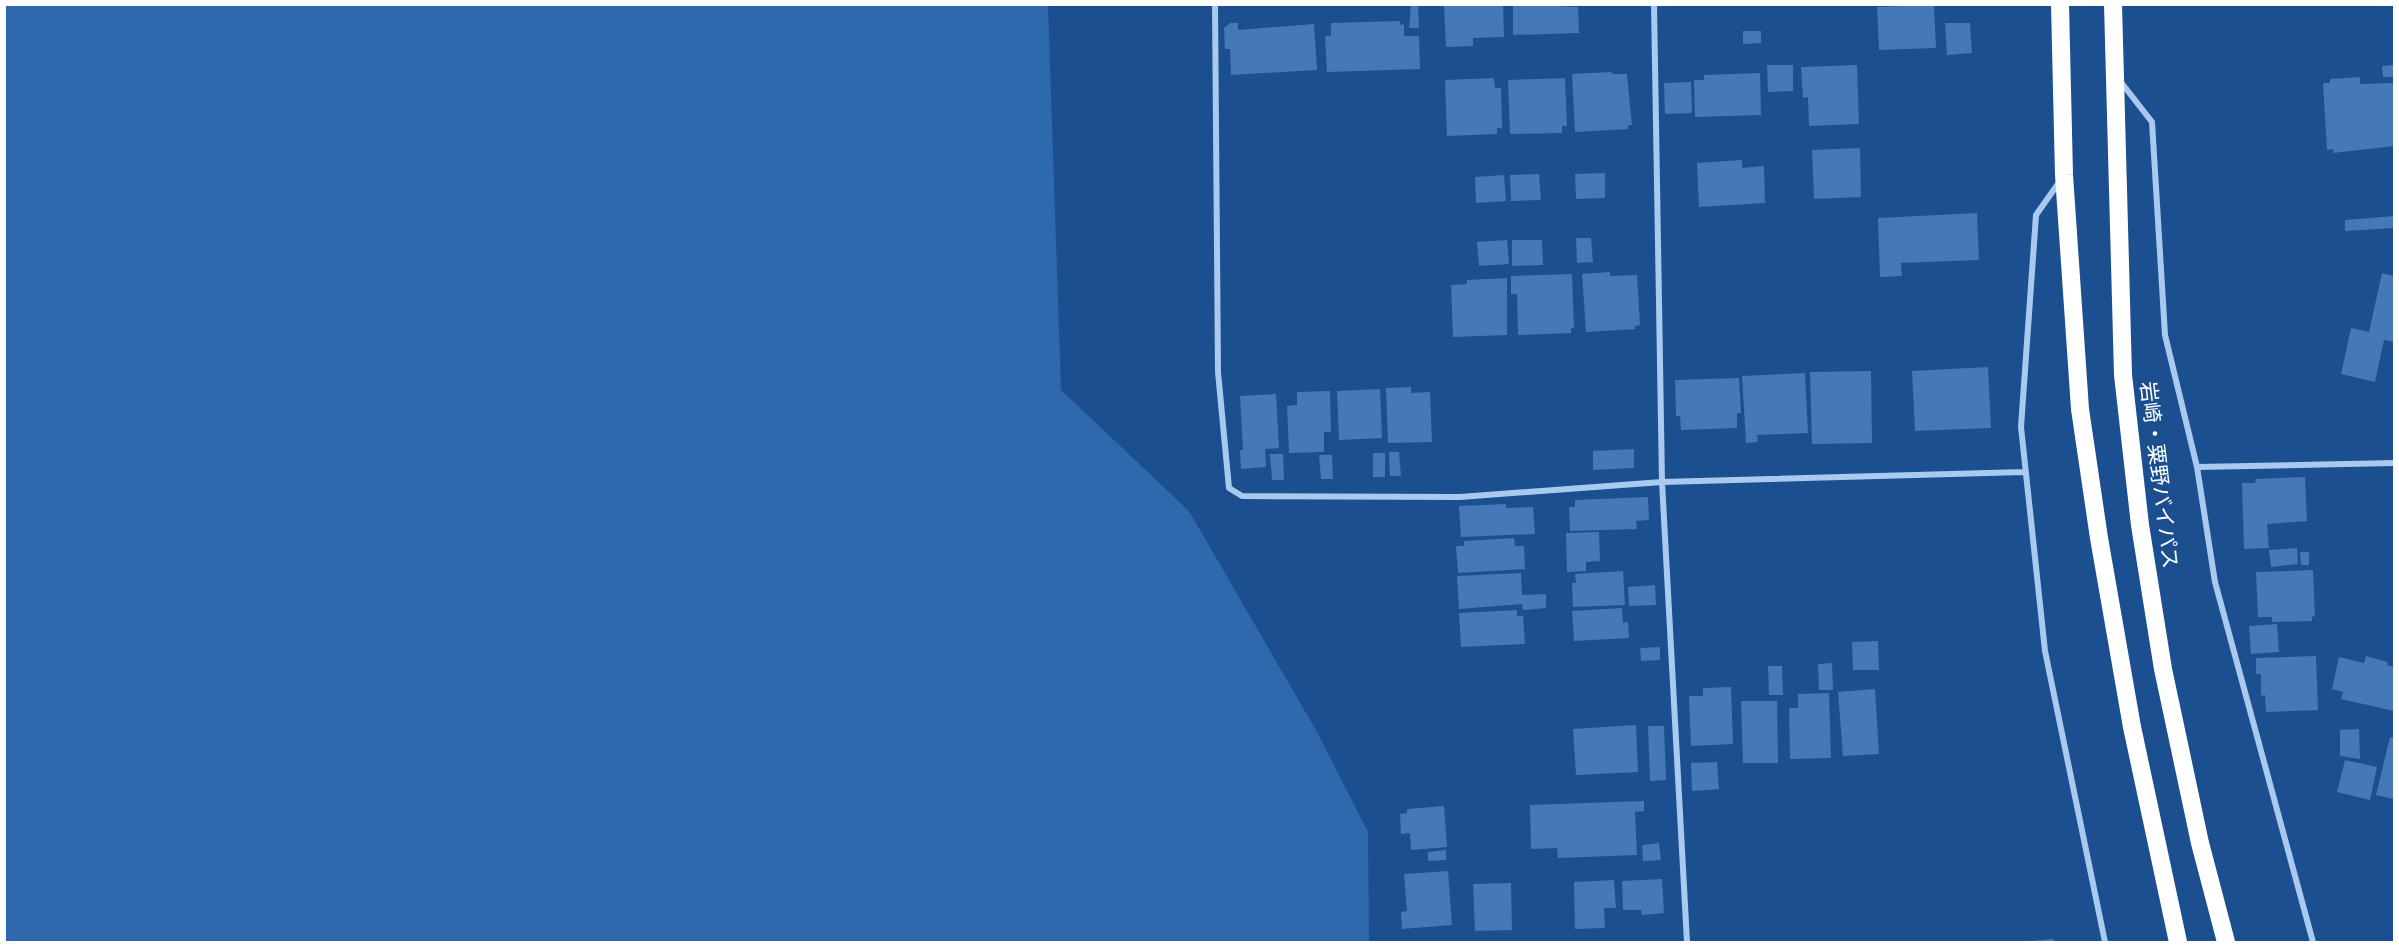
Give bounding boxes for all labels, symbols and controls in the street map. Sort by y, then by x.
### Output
street label: 岩崎・粟野バイパス [2136,380,2182,570]

